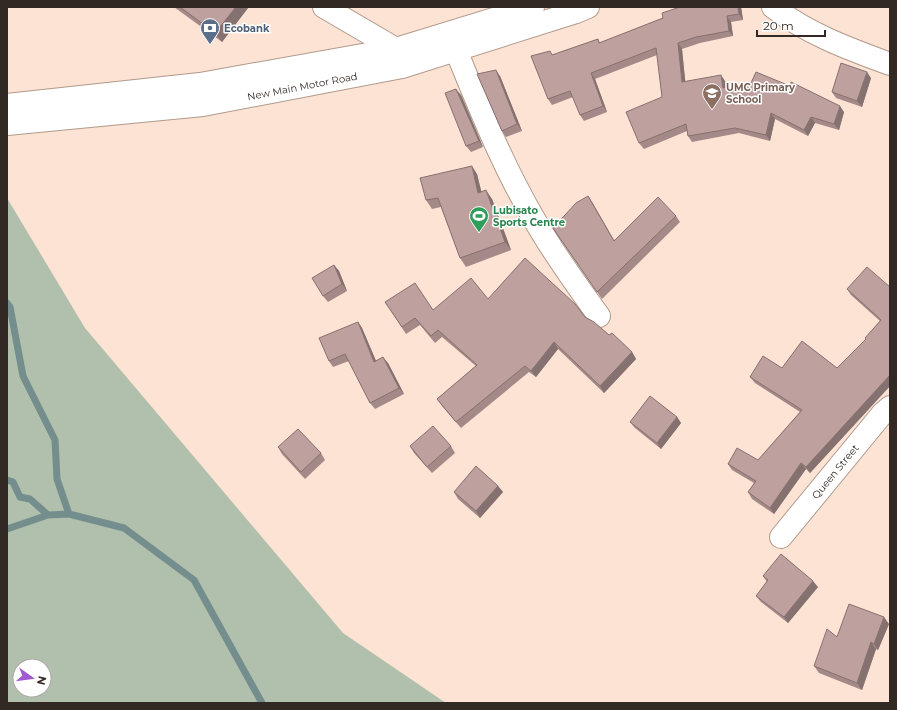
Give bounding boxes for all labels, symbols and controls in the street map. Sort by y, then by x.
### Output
scale bar [757,12,825,38]
bank icon: Ecobank [199,17,221,45]
text: 20 m [763,18,794,33]
place label: Ecobank [224,22,270,35]
street label: New Main Motor Road [246,70,359,103]
place label: UMC Primary School [726,81,796,106]
school or university icon: UMC Primary School [701,82,723,110]
place label: Lubisato Sports Centre [493,204,565,229]
sports icon: Lubisato Sports Centre [468,205,490,233]
street label: Queen Street [809,442,862,502]
north arrow [12,658,52,698]
text: N [34,674,50,686]

